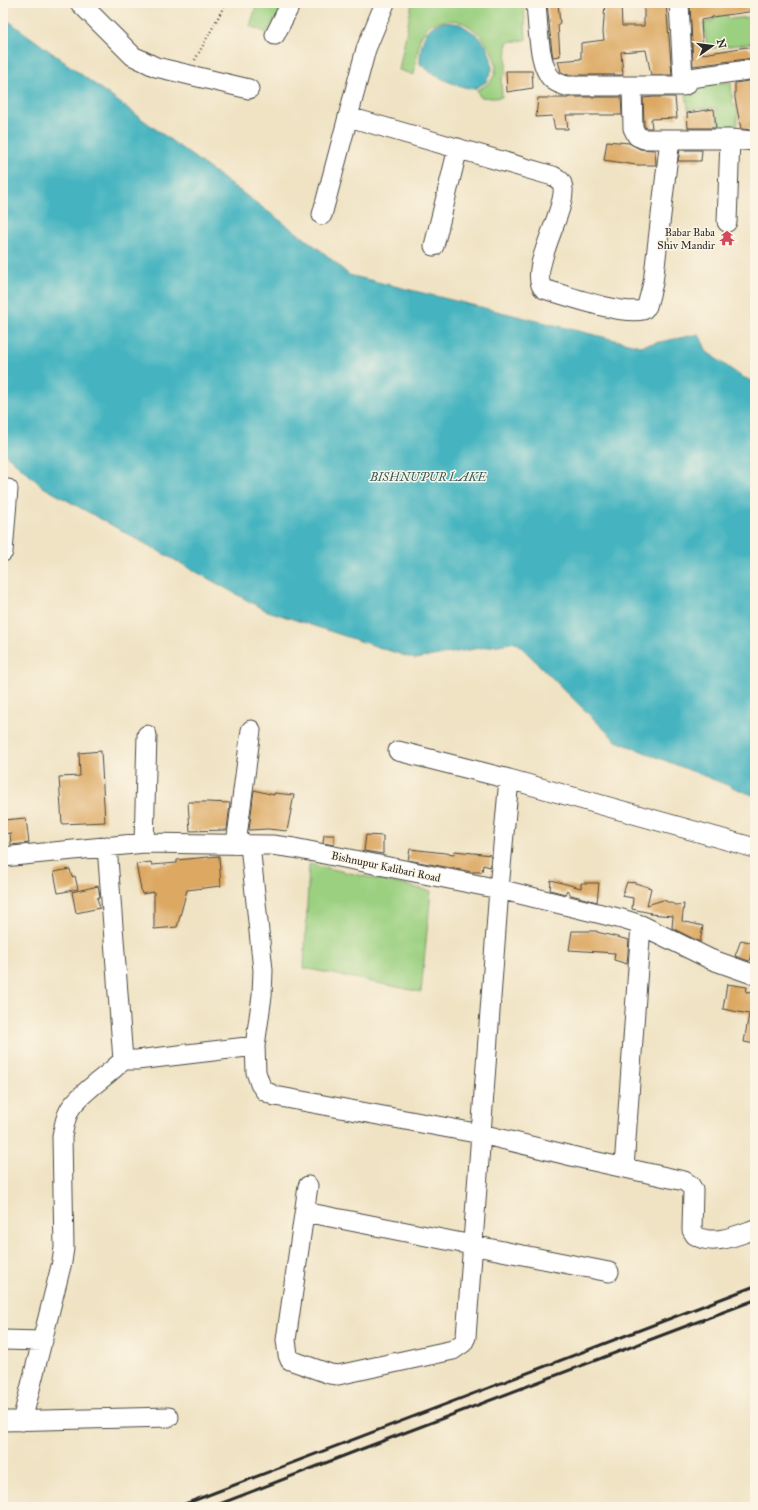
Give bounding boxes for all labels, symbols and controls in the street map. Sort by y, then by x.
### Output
north arrow [692,26,732,66]
text: N [714,38,729,50]
place label: Babar Baba Shiv Mandir [657,226,716,252]
temple icon: Babar Baba Shiv Mandir [718,229,736,247]
water label: BISHNUPUR LAKE [369,470,486,484]
street label: Bishnupur Kalibari Road [330,849,442,885]

